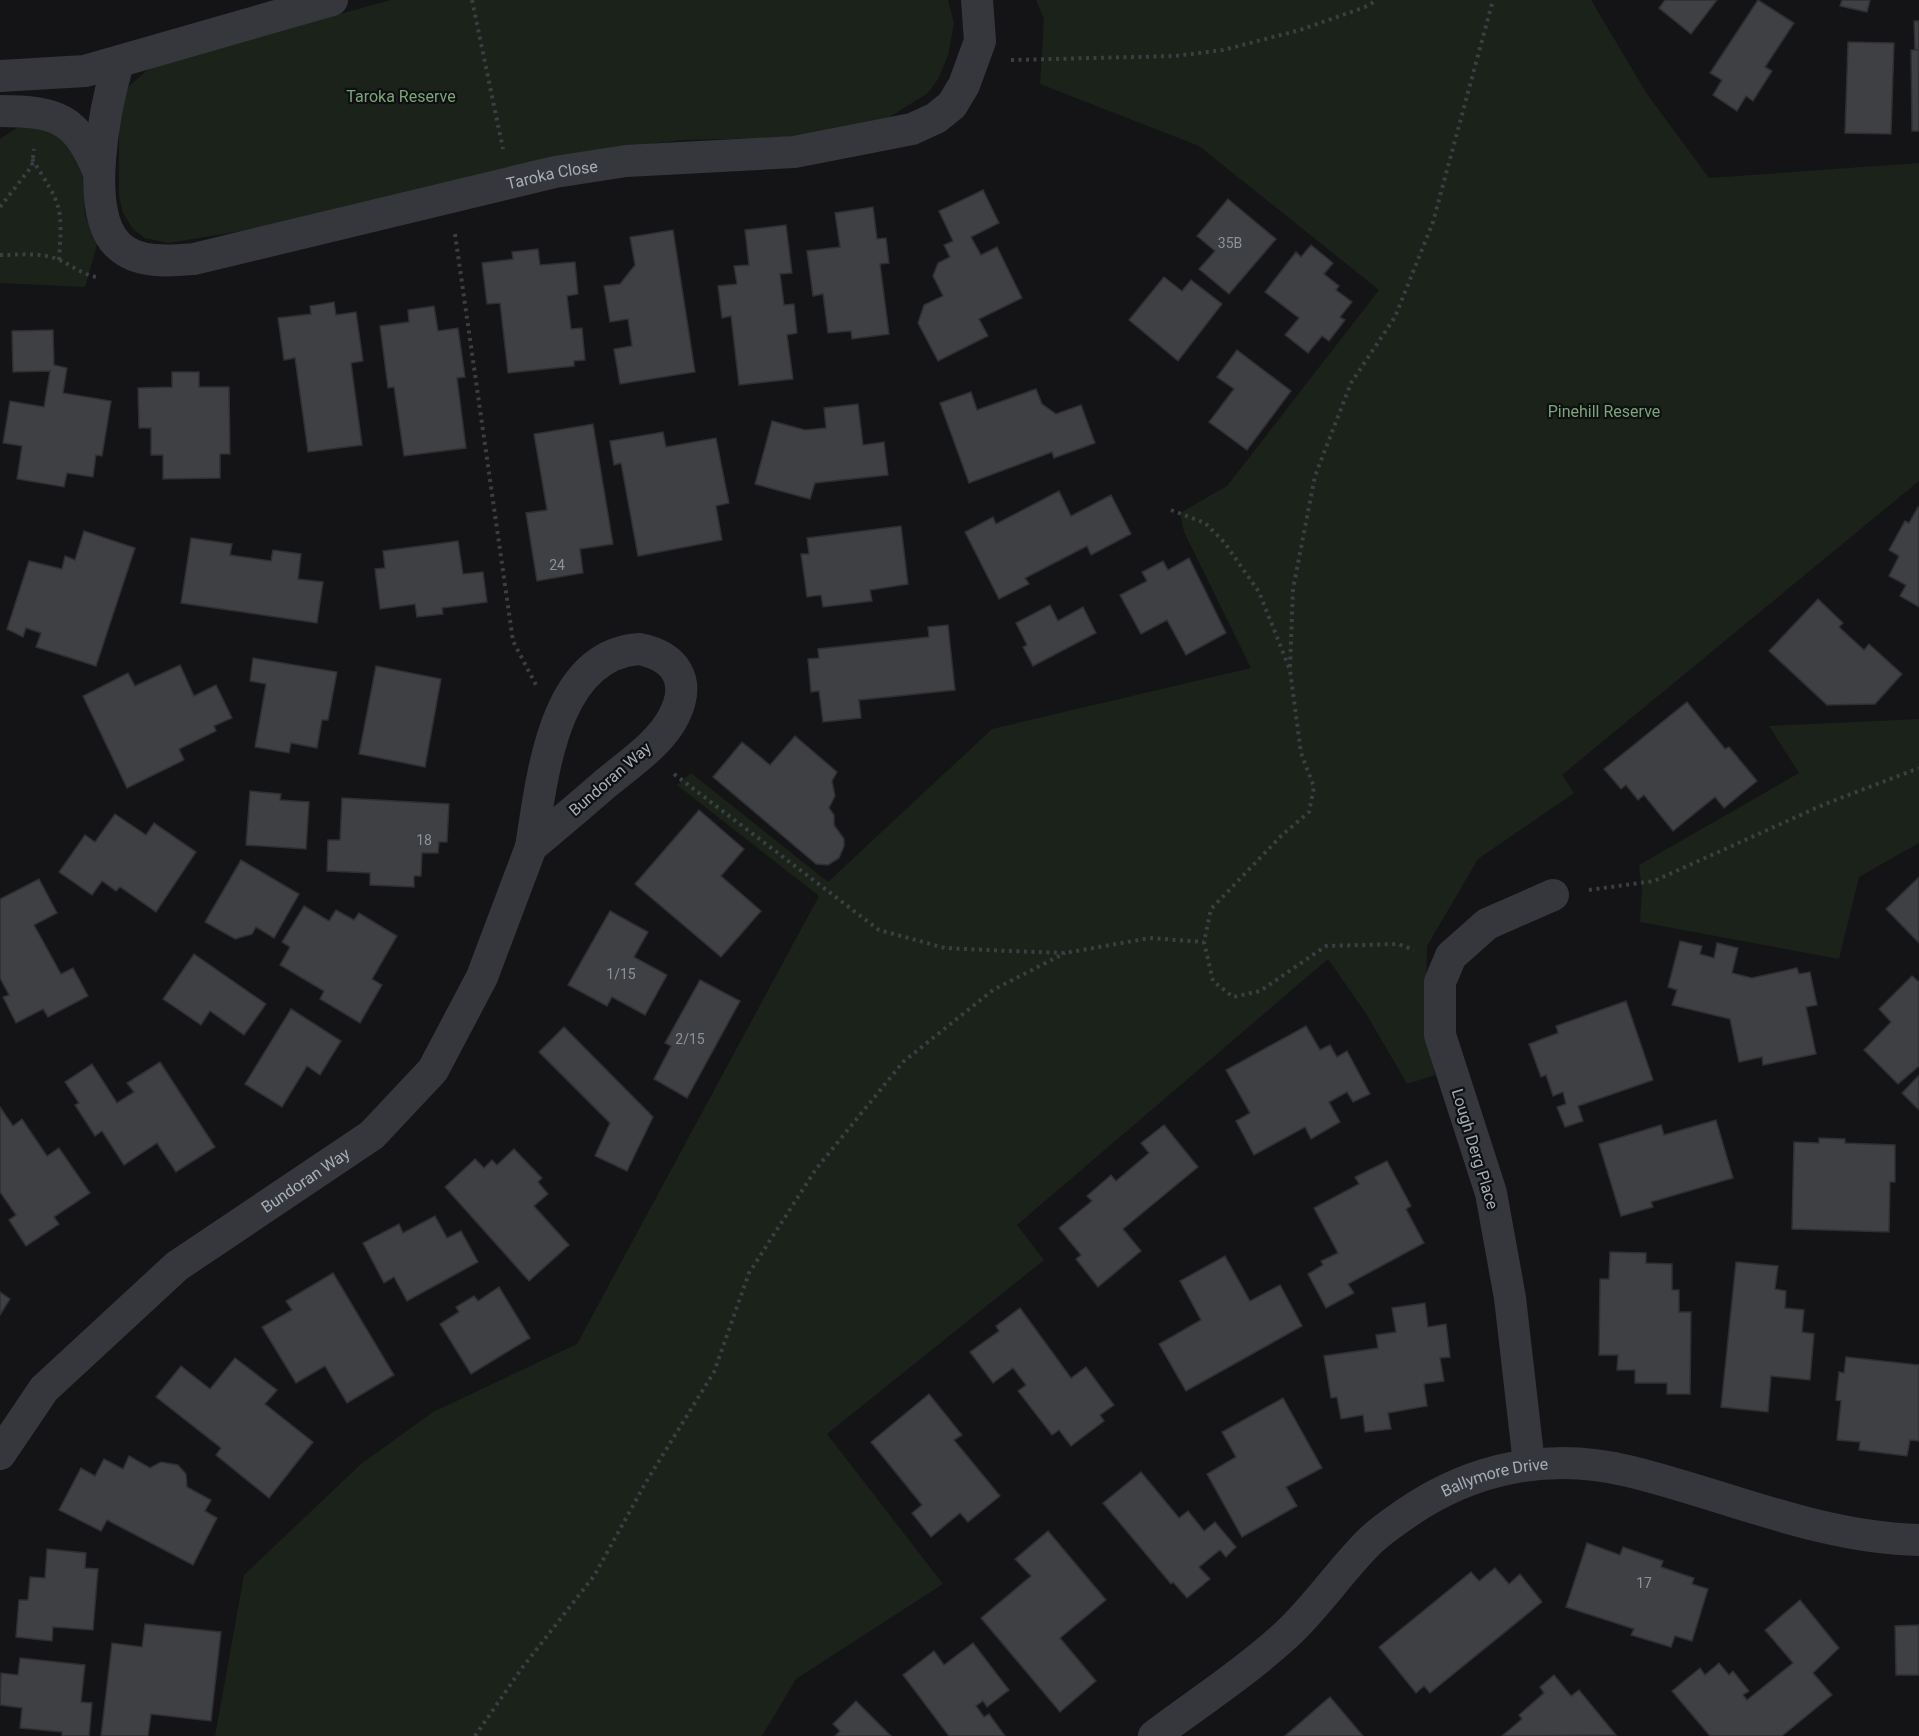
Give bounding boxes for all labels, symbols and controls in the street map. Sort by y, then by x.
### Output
park label: Taroka Reserve [346,87,456,106]
street label: Taroka Close [504,156,599,193]
house number: 35B [1218,235,1242,251]
park label: Pinehill Reserve [1548,402,1660,421]
house number: 24 [549,557,565,573]
street label: Bundoran Way [565,738,655,820]
house number: 18 [416,832,432,848]
house number: 1/15 [606,966,636,982]
house number: 2/15 [675,1031,705,1047]
street label: Lough Derg Place [1448,1086,1502,1212]
street label: Bundoran Way [257,1143,353,1216]
street label: Ballymore Drive [1438,1454,1549,1501]
house number: 17 [1636,1575,1652,1591]

